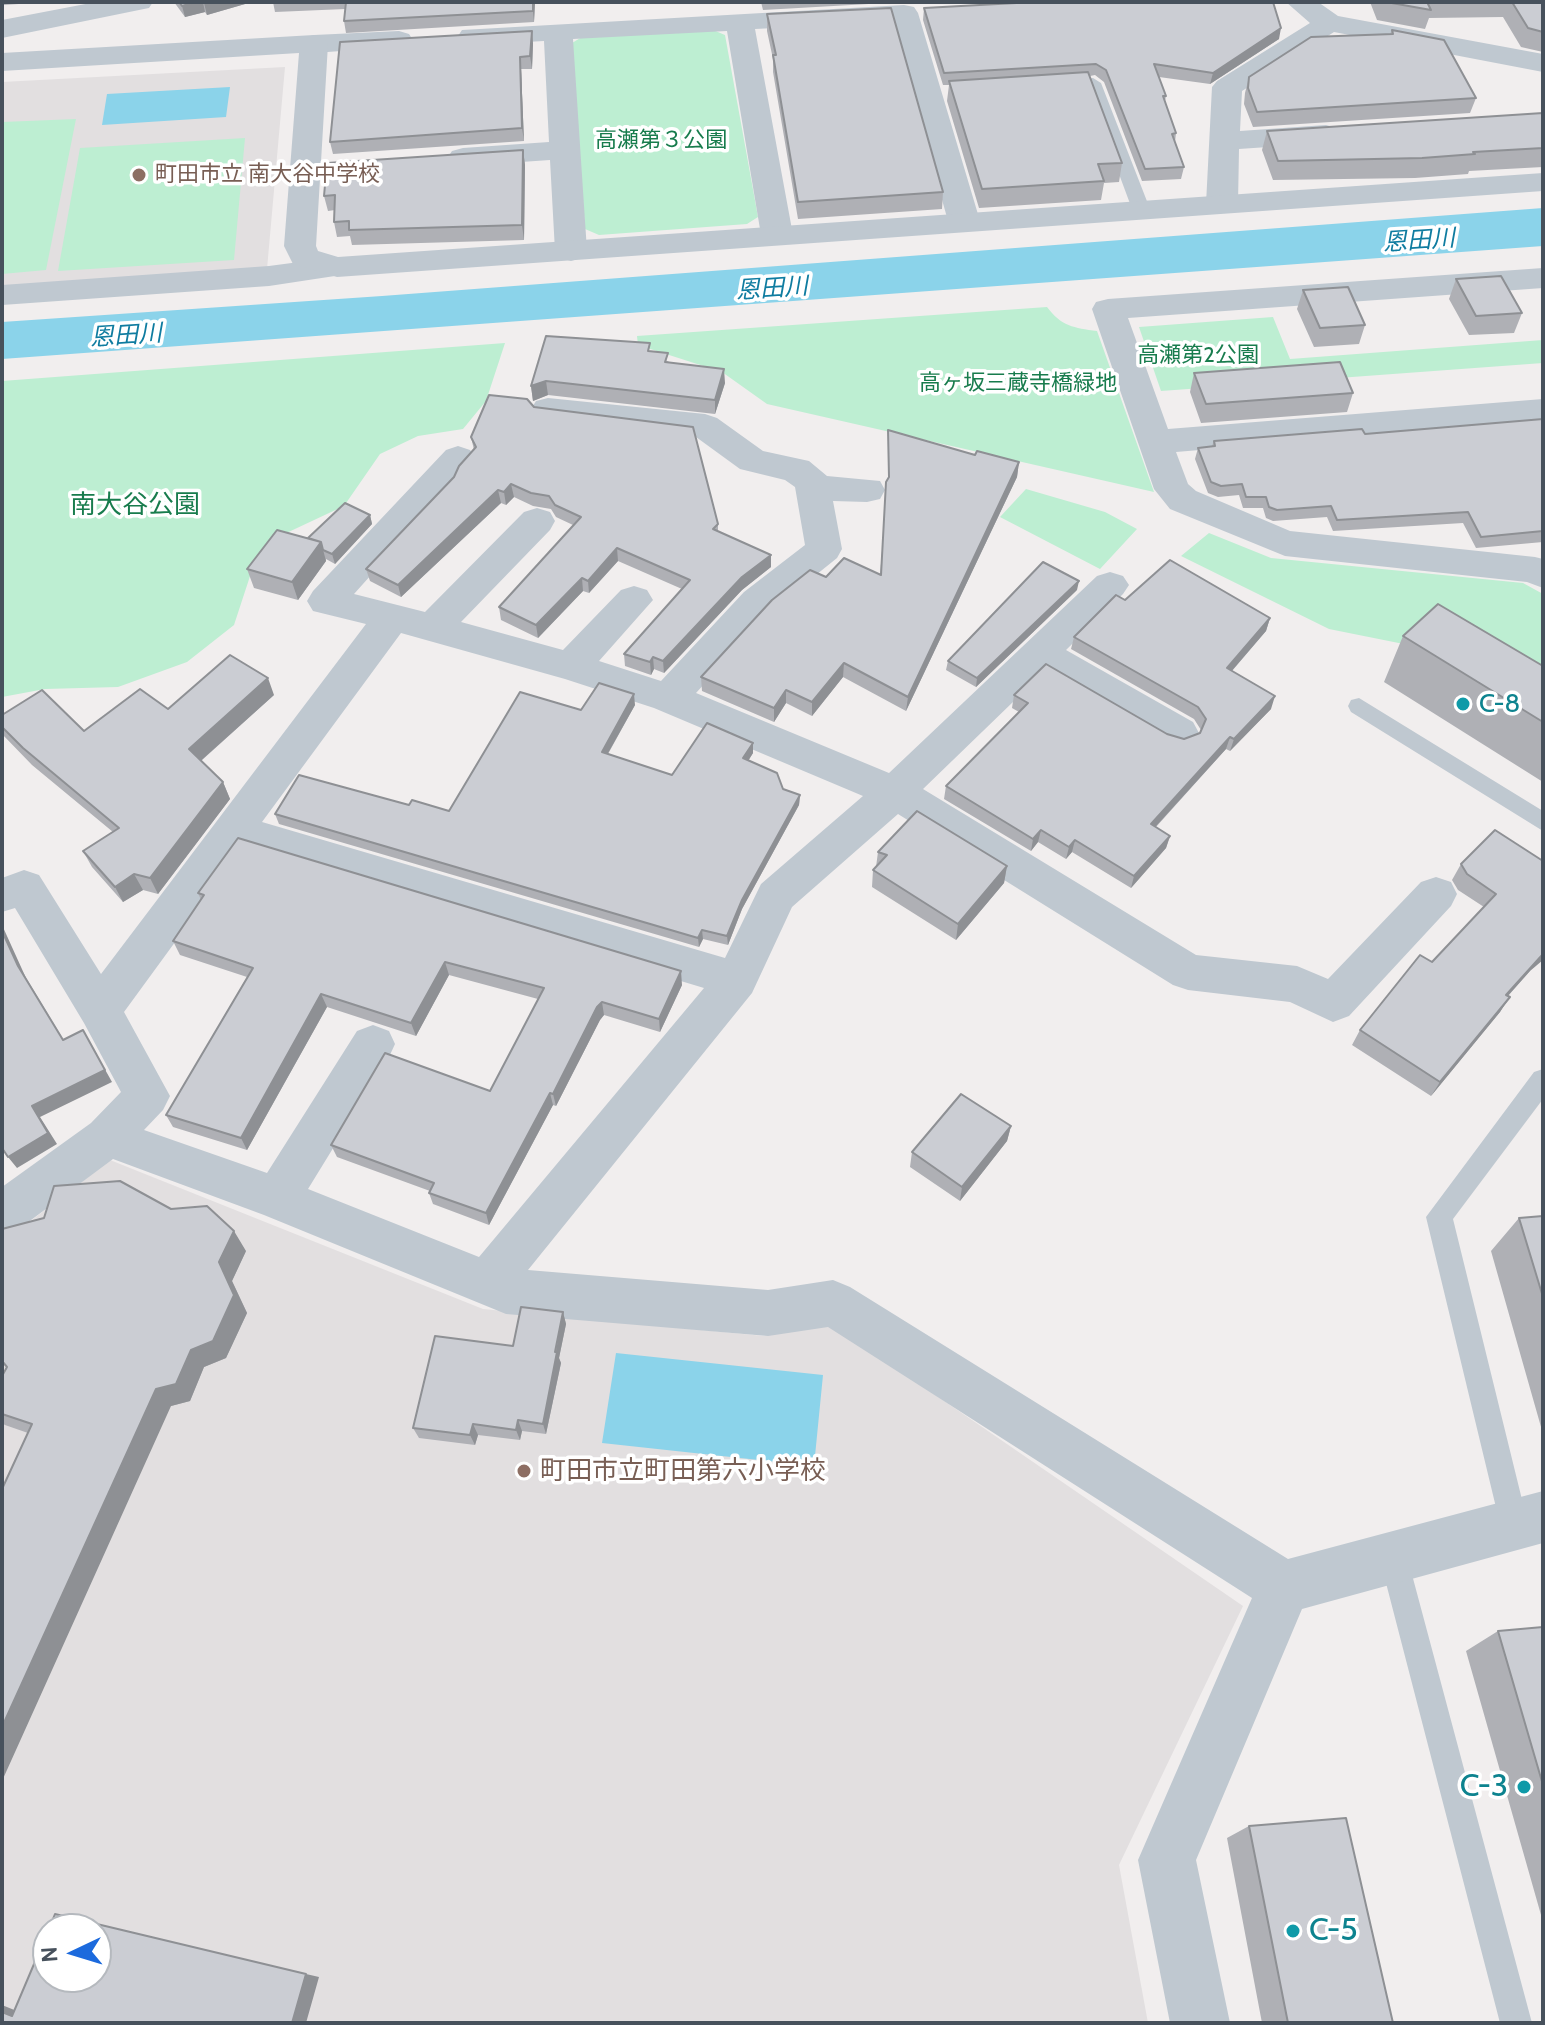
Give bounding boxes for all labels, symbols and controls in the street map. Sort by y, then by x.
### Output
park label: 高瀬第３公園 [595,128,727,154]
place label: 町田市立 南大谷中学校 [155,162,380,188]
marker: 町田市立 南大谷中学校 [130,166,148,184]
water label: 恩田川 [1382,224,1456,258]
water label: 恩田川 [735,272,809,306]
water label: 恩田川 [89,319,163,353]
park label: 高瀬第2公園 [1137,343,1259,369]
park label: 高ヶ坂三蔵寺橋緑地 [919,371,1117,397]
park label: 南大谷公園 [70,489,200,521]
place label: C-8 [1479,688,1520,720]
marker: C-8 [1454,695,1472,713]
place label: 町田市立町田第六小学校 [540,1455,826,1487]
marker: 町田市立町田第六小学校 [515,1462,533,1480]
place label: C-3 [1460,1768,1508,1806]
marker: C-3 [1515,1778,1533,1796]
place label: C-5 [1309,1912,1358,1950]
north arrow [32,1913,112,1993]
marker: C-5 [1284,1922,1302,1940]
text: N [36,1946,64,1963]

